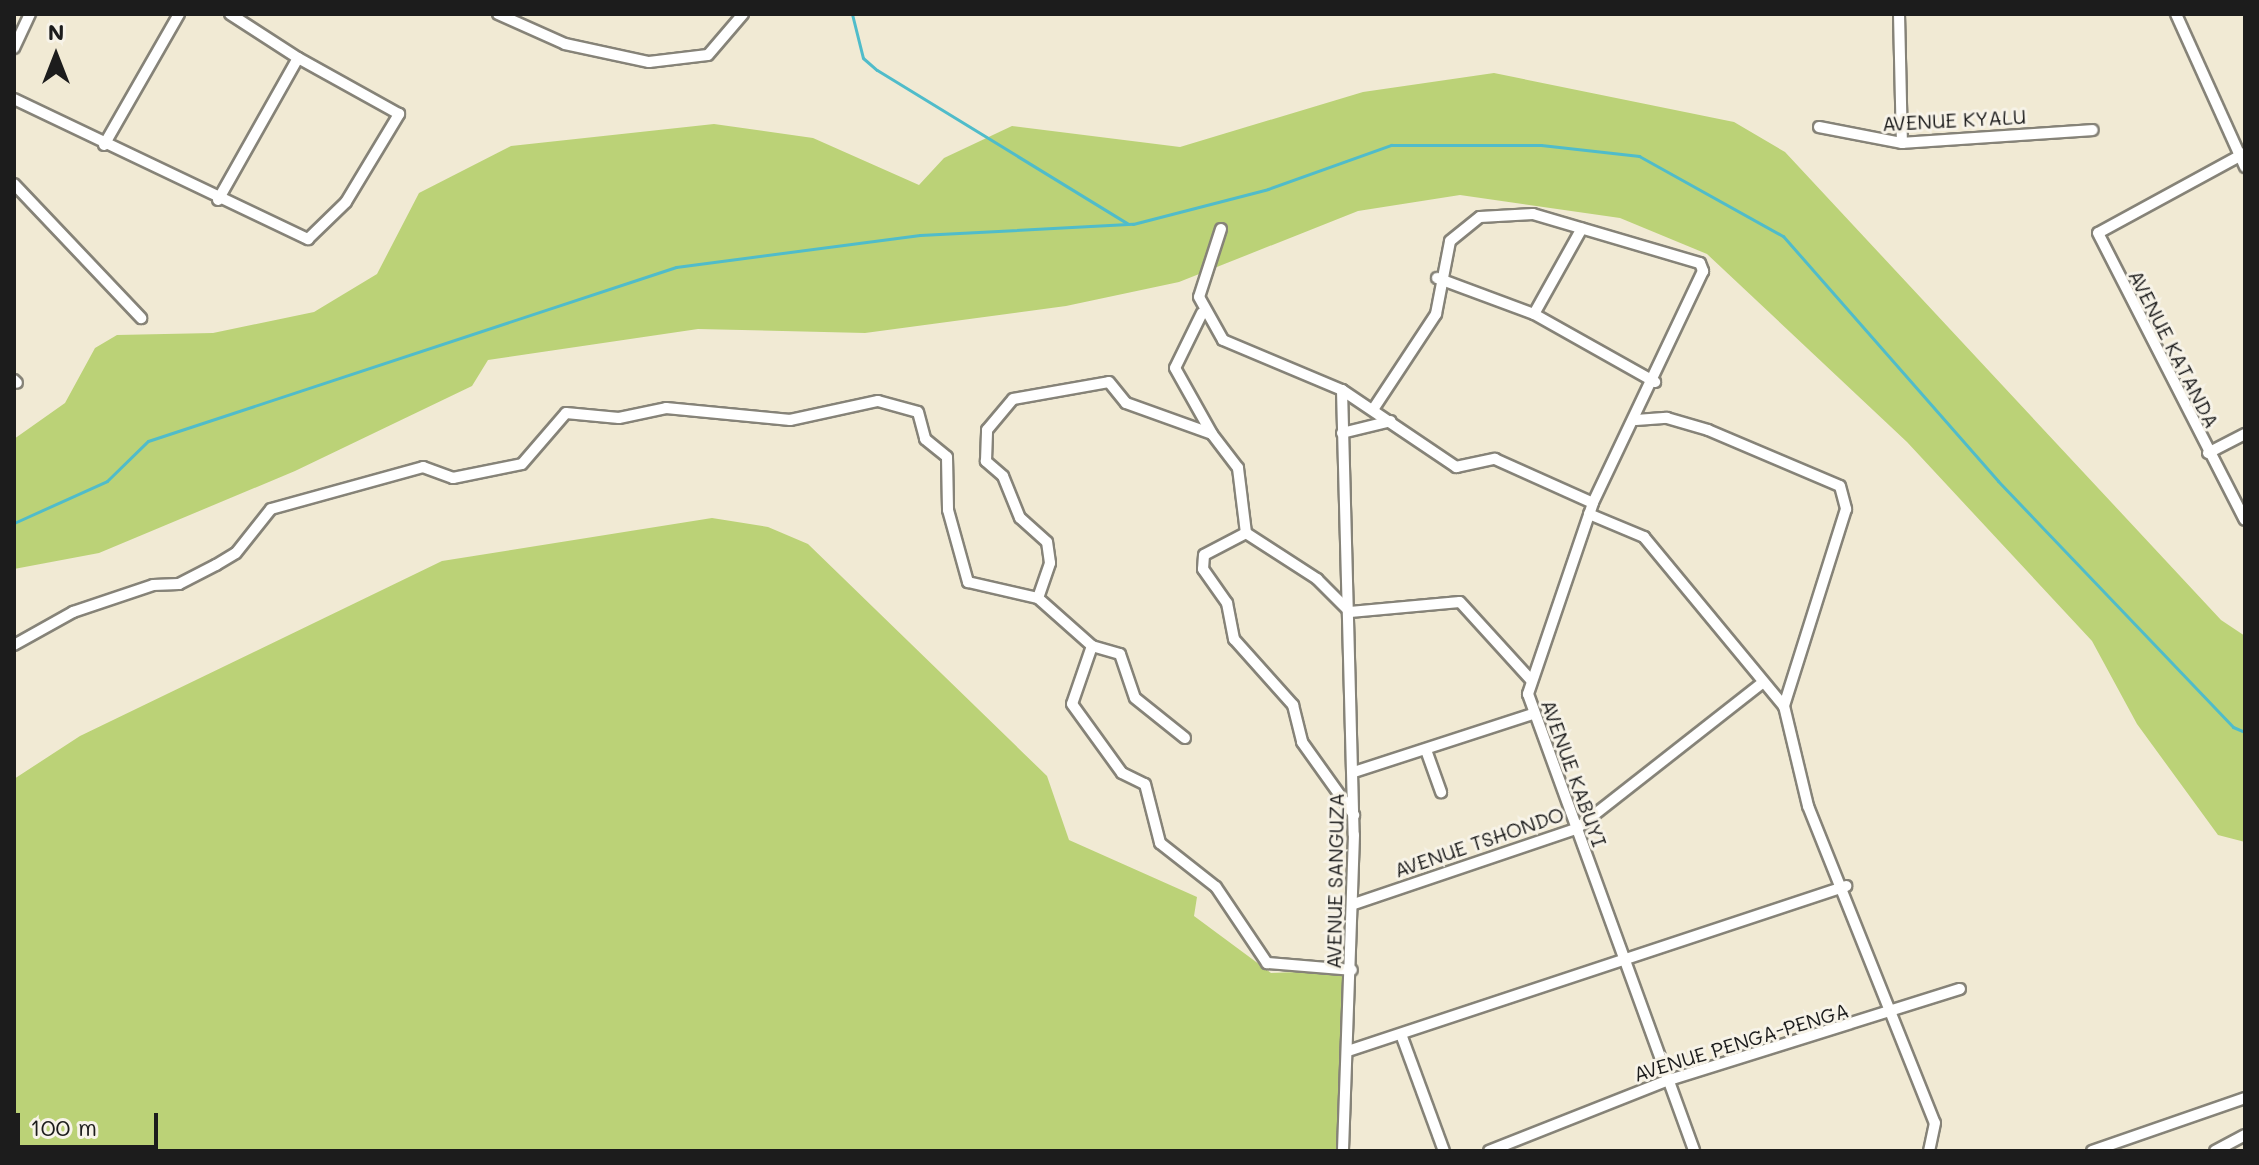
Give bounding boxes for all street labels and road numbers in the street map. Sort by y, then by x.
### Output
street label: AVENUE KYALU [1881,104,2027,136]
street label: AVENUE KATANDA [2124,266,2224,432]
street label: AVENUE KABUYI [1536,696,1612,850]
street label: AVENUE SANGUZA [1321,793,1349,969]
street label: AVENUE TSHONDO [1391,802,1567,882]
street label: AVENUE PENGA-PENGA [1631,998,1851,1086]

